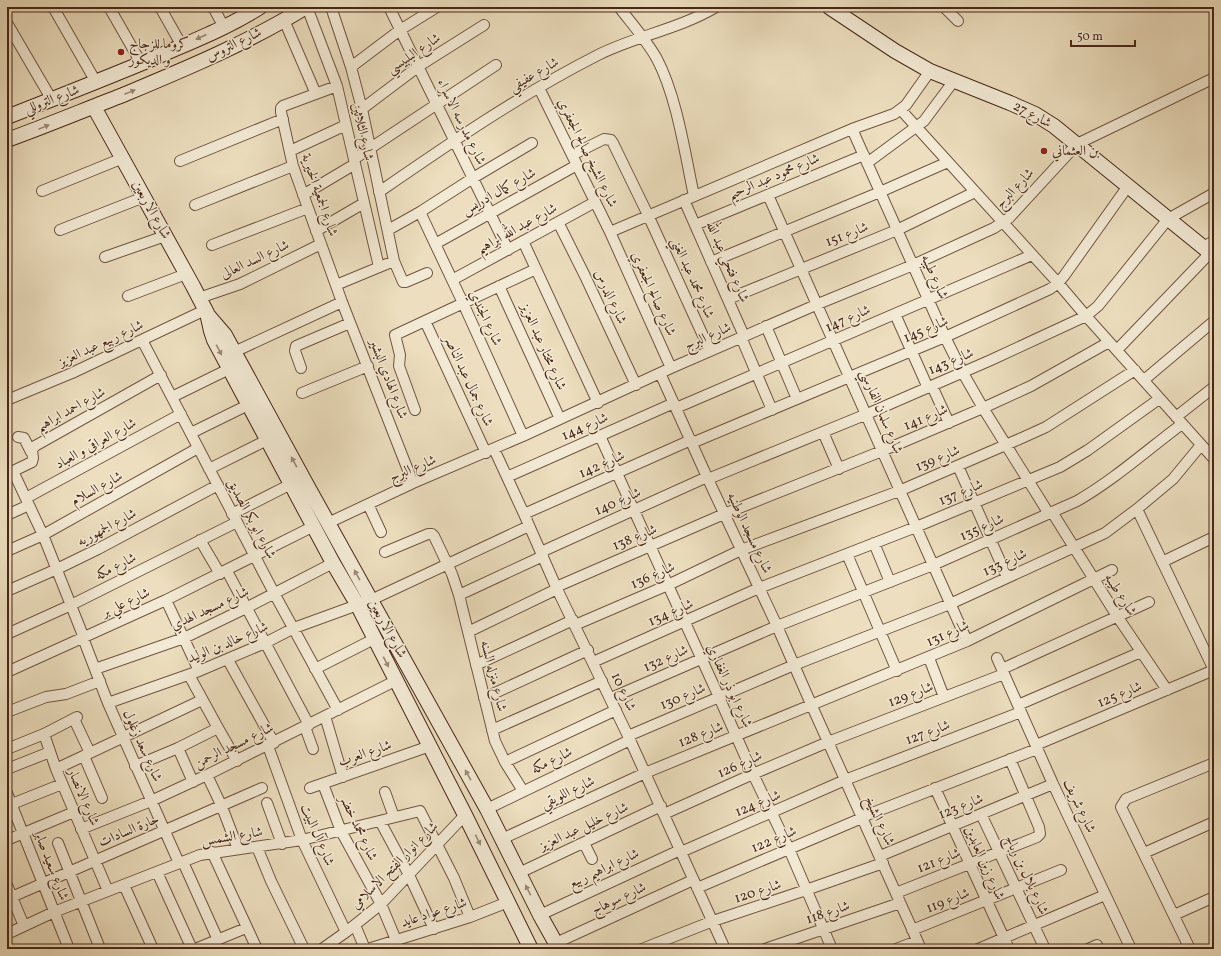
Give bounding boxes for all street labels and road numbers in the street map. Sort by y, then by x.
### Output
street label: شارع التروس [203,23,265,68]
street label: شارع البلبيسي [383,29,446,81]
street label: شارع عفيفي [505,53,564,100]
street label: شارع مدرسه الاسراء [431,76,490,169]
street label: شارع التروللي [22,81,83,121]
street label: شارع الشيخ صالح الجعفري [551,95,622,212]
street label: شارع 27 [1009,97,1055,134]
street label: شارع الثلاثين [345,101,378,163]
street label: شارع محمود عبد الرحيم [725,149,824,208]
street label: شارع الجمعية الخيرية [295,151,342,239]
street label: شارع كمال ادريس [459,164,540,221]
street label: شارع البرج [991,164,1040,215]
street label: شارع الاربعين [126,177,175,243]
street label: شارع عبد الله ابراهيم [472,196,562,262]
street label: شارع فتحي عبد الله [699,217,756,306]
street label: شارع 151 [823,218,872,253]
street label: شارع محمد عبد الغني [664,234,718,322]
street label: شارع السد العالى [218,236,293,285]
street label: شارع صالح الجعفري [624,249,680,340]
street label: شارع طيبه [915,252,952,303]
street label: شارع الدرس [588,267,631,328]
street label: شارع الجندي [463,287,506,350]
street label: شارع مختار عبد العزيز [514,299,571,394]
street label: شارع 147 [822,301,874,338]
street label: شارع 145 [901,312,952,349]
street label: شارع ربيع عبد العزيز [53,316,148,376]
street label: شارع البرج [682,318,735,358]
street label: شارع جمال عبد الناصر [437,331,497,430]
street label: شارع الهادي البشير [362,334,412,422]
street label: شارع 143 [925,344,977,381]
street label: شارع سلمان الفارسي [852,367,907,458]
street label: شارع احمد ابراهيم [33,383,111,440]
street label: شارع 141 [901,400,951,437]
street label: شارع 144 [559,408,612,447]
street label: شارع العراقي و العباد [52,414,141,475]
street label: شارع 139 [913,441,964,478]
street label: شارع 142 [576,446,628,484]
street label: شارع البرج [386,451,440,489]
street label: شارع السلام [68,467,127,513]
street label: شارع ابو بكر الصديق [221,475,280,563]
street label: شارع 137 [936,475,987,512]
street label: شارع 140 [592,483,645,522]
street label: شارع مسجد الوطنيه [721,489,776,577]
street label: شارع الجمهوريه [74,504,141,552]
street label: شارع 135 [957,510,1008,547]
street label: شارع 138 [610,520,661,557]
street label: شارع 133 [980,544,1031,582]
street label: شارع مكه [92,549,140,586]
street label: شارع 136 [628,558,679,595]
street label: شارع طيبه [1098,570,1141,621]
street label: شارع مسجد الهدي [168,583,253,636]
street label: شارع علي بر [97,584,154,625]
street label: شارع 134 [645,595,697,632]
street label: شارع الاربعين [362,596,411,662]
street label: شارع 131 [924,616,973,653]
street label: شارع خالد بن الوليد [185,617,272,670]
street label: شارع منزله السنه [474,638,511,714]
street label: شارع 132 [641,641,692,678]
street label: شارع ابو ذر الغفاري [700,641,757,731]
street label: شارع 10 [605,669,640,715]
street label: شارع 125 [1095,677,1146,714]
street label: شارع 129 [886,678,937,713]
street label: شارع 130 [657,679,709,716]
street label: شارع سعد زغلول [117,707,166,786]
street label: شارع 127 [903,716,954,751]
street label: شارع 128 [676,717,727,754]
street label: شارع مسجد الرحمن [191,719,277,774]
street label: شارع العرب [336,736,395,773]
street label: شارع مكه [528,743,576,780]
street label: شارع 126 [715,747,766,784]
street label: شارع الانصار [61,764,104,829]
street label: شارع اللويقي [538,772,599,817]
street label: شارع شريف [1057,776,1100,837]
street label: شارع 124 [732,786,784,823]
street label: شارع 123 [936,789,987,826]
street label: شارع محمد خضر [333,790,382,865]
street label: شارع الشيخ [857,793,899,850]
street label: شارع خليل عبد العزيز [535,798,632,858]
street label: شارع آل البيت [294,801,339,870]
street label: حارة السادات [96,810,162,852]
street label: شارع انوار الفتح الاسلامي [347,818,444,915]
street label: شارع 122 [748,822,800,859]
street label: شارع الشمس [200,823,264,852]
street label: شارع زين العابدين [958,823,1009,904]
street label: شارع سعيد صابر [27,827,73,904]
street label: شارع بلال بن رباح [997,832,1053,919]
street label: شارع ابراهيم ربيع [565,844,644,896]
street label: شارع 121 [914,844,964,879]
street label: شارع 120 [732,875,784,909]
street label: شارع سوهاج [588,878,650,922]
street label: شارع 119 [923,884,973,919]
street label: شارع عواد عايد [398,893,470,934]
street label: شارع 118 [804,897,853,930]

